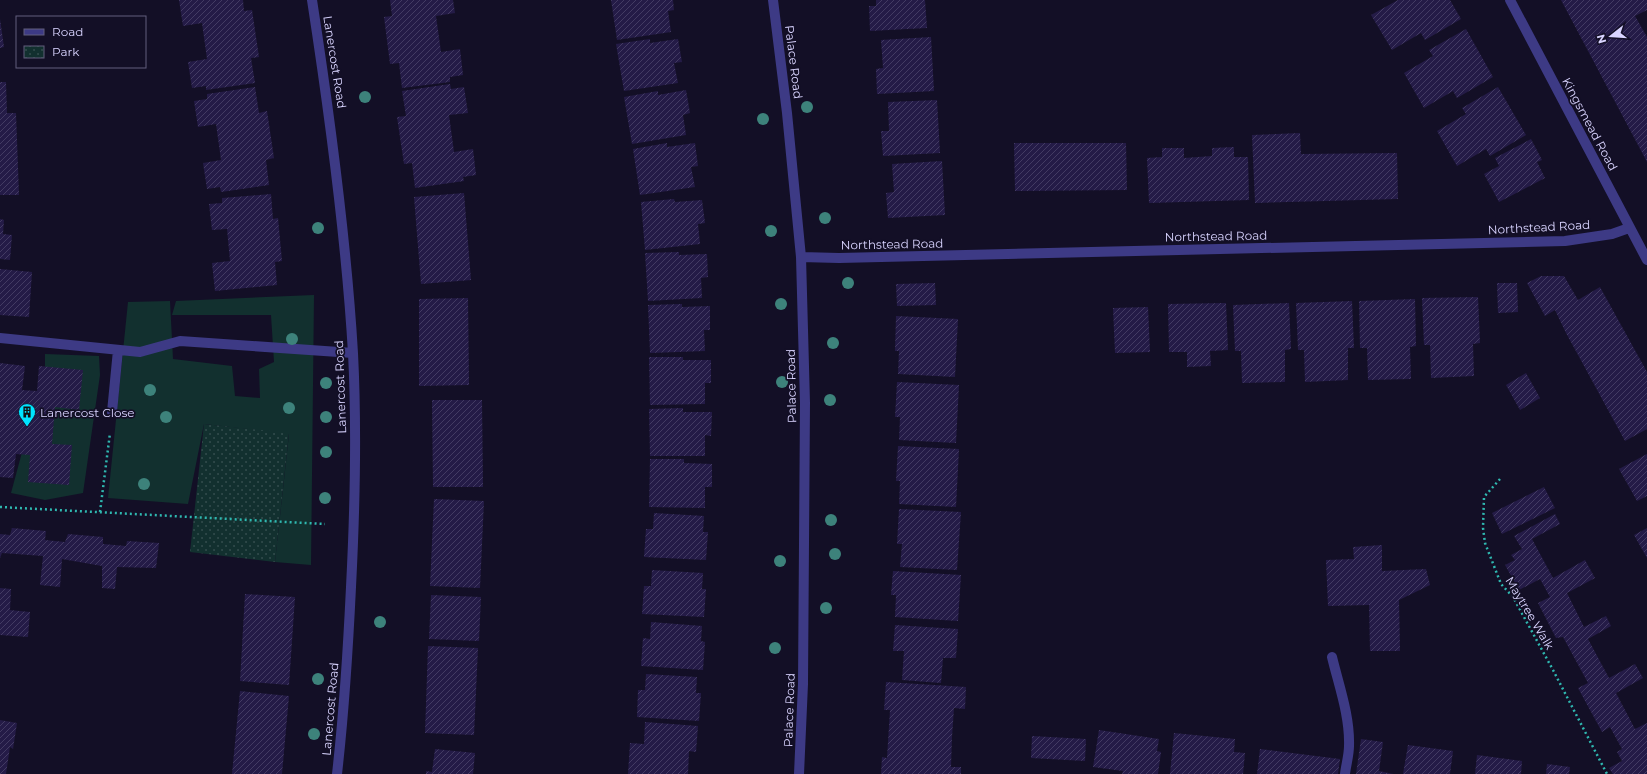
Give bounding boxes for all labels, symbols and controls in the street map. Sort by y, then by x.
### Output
street label: Lanercost Road [320,15,350,109]
legend [16,16,146,68]
north arrow [1591,16,1631,56]
text: Road [52,24,83,39]
street label: Palace Road [782,24,806,100]
text: N [1593,33,1609,45]
text: Park [52,44,80,59]
street label: Kingsmead Road [1559,75,1621,173]
street label: Northstead Road [1487,217,1591,237]
street label: Northstead Road [1165,228,1267,244]
street label: Northstead Road [841,236,943,252]
street label: Lanercost Road [331,340,349,434]
street label: Palace Road [783,349,799,423]
building icon: Lanercost Close [17,402,37,427]
place label: Lanercost Close [40,405,135,420]
street label: Maytree Walk [1502,574,1558,653]
street label: Lanercost Road [318,662,342,756]
street label: Palace Road [780,673,798,747]

